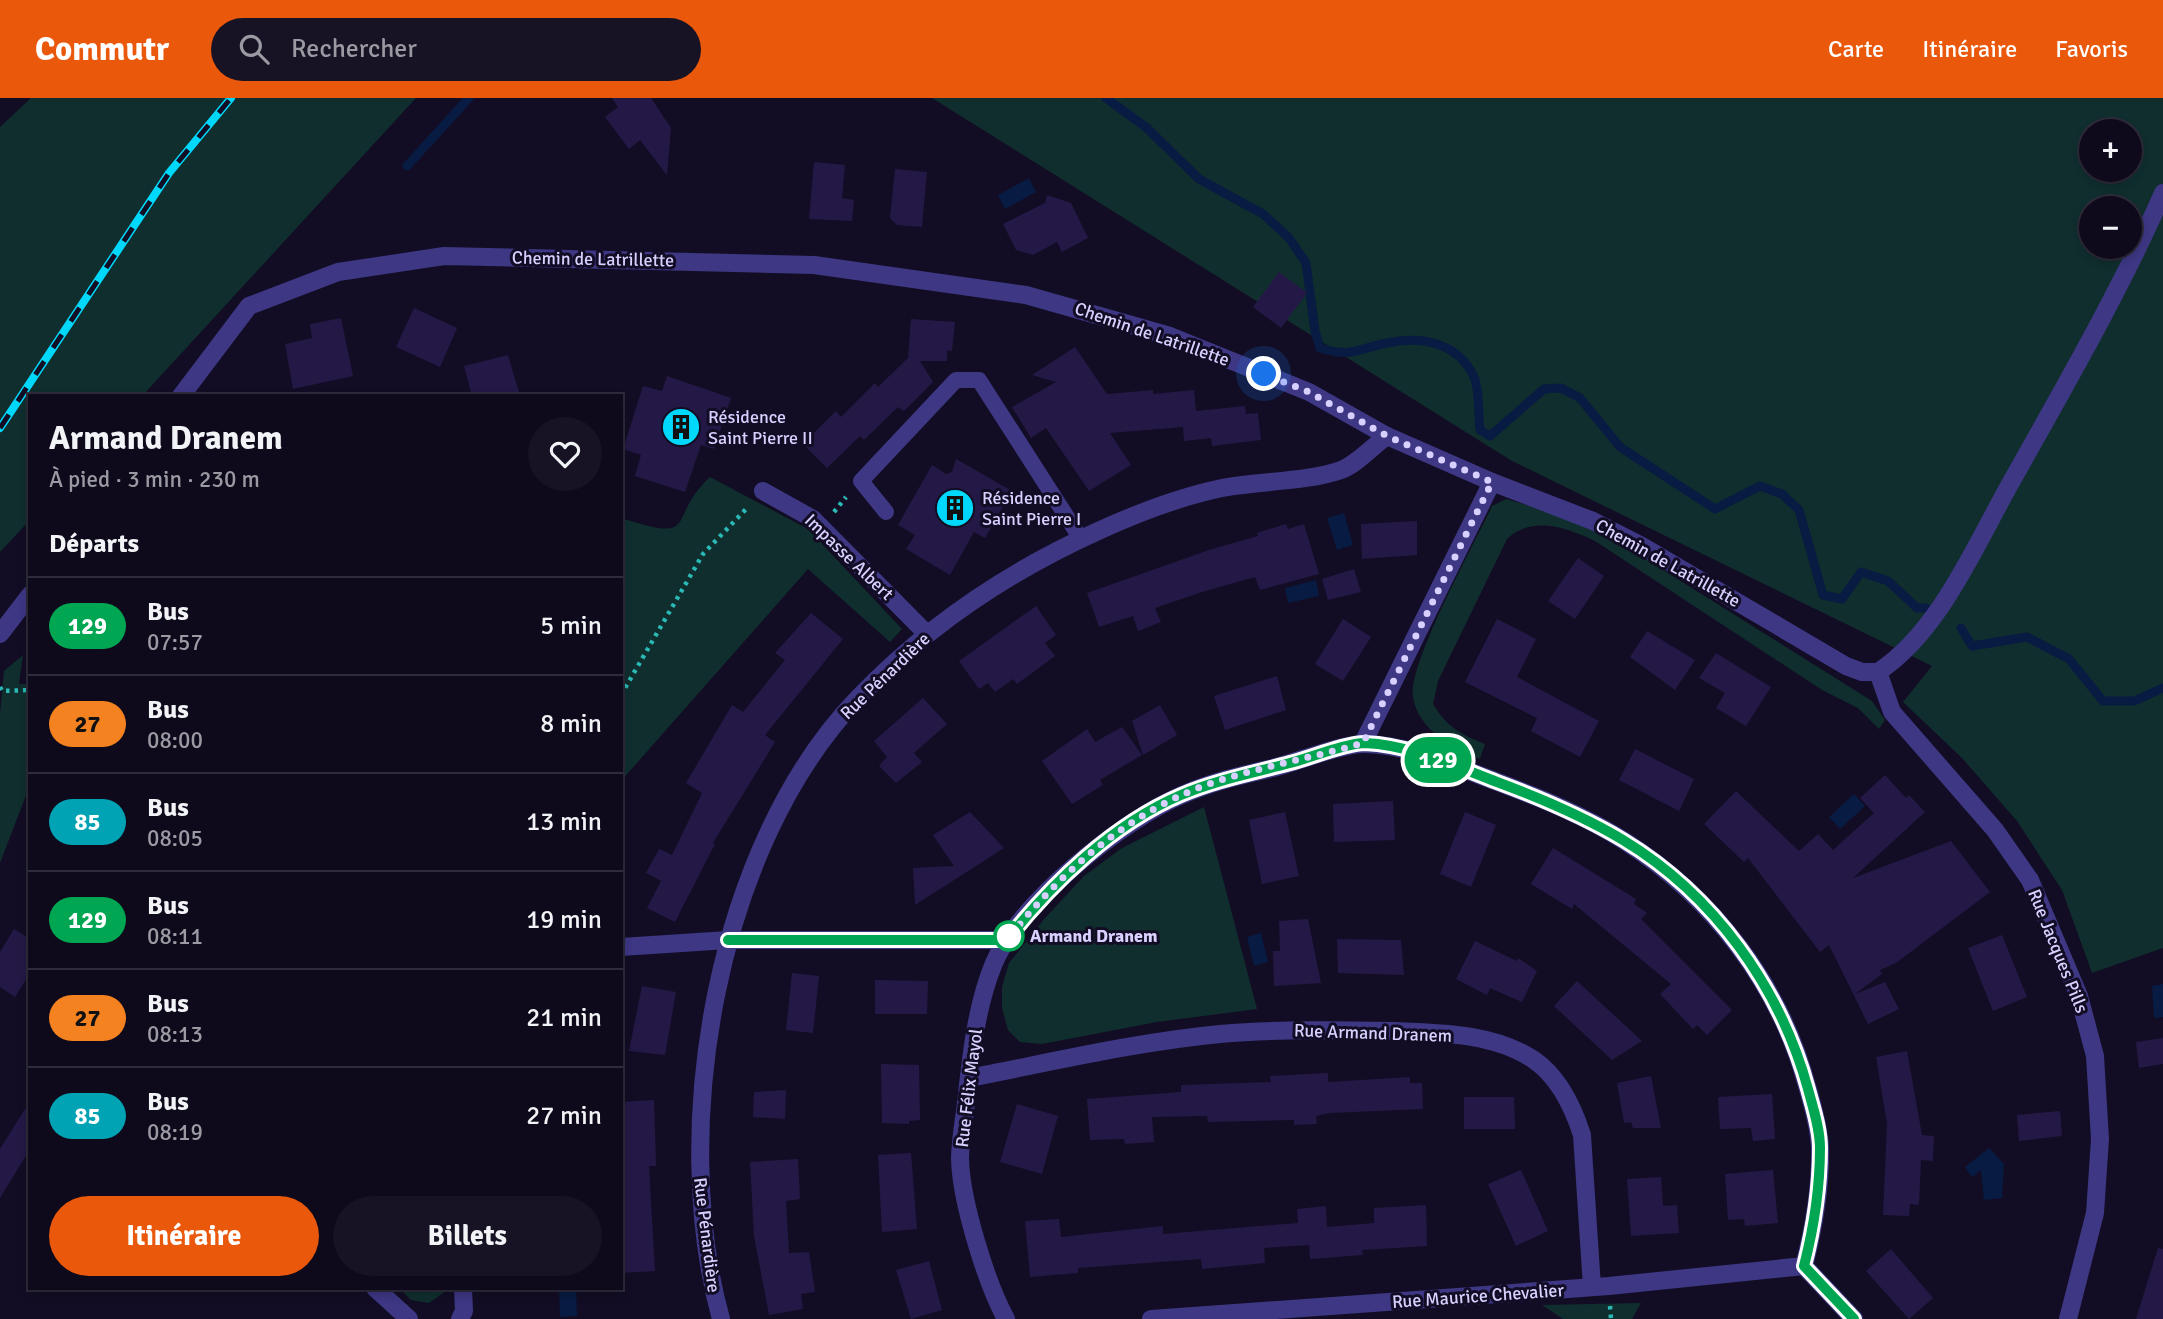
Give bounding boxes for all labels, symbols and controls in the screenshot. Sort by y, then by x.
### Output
search box [211,18,701,81]
text: Commutr [35,29,169,70]
icon: search [235,30,273,68]
text: Rechercher [291,33,417,65]
text: Carte [1828,34,1884,64]
text: Itinéraire [1922,34,2017,64]
text: Favoris [2055,34,2128,64]
map controls [2079,119,2142,259]
button: + [2079,119,2142,182]
button: − [2079,196,2142,259]
street label: Chemin de Latrillette [512,247,674,271]
street label: Chemin de Latrillette [1072,297,1232,371]
your location [1246,356,1281,391]
building icon: Résidence Saint Pierre II [660,406,702,448]
place label: Résidence Saint Pierre II [708,406,813,449]
button: heart [528,417,602,491]
text: Armand Dranem [49,418,283,459]
text: À pied · 3 min · 230 m [49,465,260,494]
building icon: Résidence Saint Pierre I [934,487,976,529]
place label: Résidence Saint Pierre I [982,487,1081,530]
street label: Impasse Albert [800,509,898,605]
street label: Chemin de Latrillette [1592,514,1744,612]
text: Départs [49,528,139,560]
text: Bus [147,596,189,628]
text: 5 min [540,610,602,642]
text: 129 [68,611,107,641]
text: 07:57 [147,628,203,657]
street label: Rue Pénardière [836,628,934,724]
text: Bus [147,694,189,726]
text: 8 min [540,708,602,740]
text: 27 [75,709,100,739]
text: 08:00 [147,726,203,755]
line badge: 129 [1398,737,1478,783]
text: 129 [1419,745,1457,775]
text: Bus [147,792,189,824]
text: 13 min [526,806,602,838]
text: 85 [75,807,100,837]
text: 08:05 [147,824,203,853]
street label: Rue Jacques Pills [2023,886,2093,1016]
text: Bus [147,890,189,922]
text: 19 min [526,904,602,936]
text: 129 [68,905,107,935]
marker: Armand Dranem [994,921,1024,951]
text: 08:11 [147,922,203,951]
place label: Armand Dranem [1030,925,1157,947]
text: Bus [147,988,189,1020]
text: 21 min [526,1002,602,1034]
text: 27 [75,1003,100,1033]
street label: Rue Armand Dranem [1294,1019,1452,1047]
text: 08:13 [147,1020,203,1049]
street label: Rue Félix Mayol [951,1027,987,1149]
text: Bus [147,1086,189,1118]
text: 27 min [526,1100,602,1132]
text: 85 [75,1101,100,1131]
text: 08:19 [147,1118,203,1147]
street label: Rue Pénardière [689,1176,725,1294]
button: Itinéraire [49,1196,319,1276]
button: Billets [333,1196,602,1276]
street label: Rue Maurice Chevalier [1391,1279,1565,1313]

